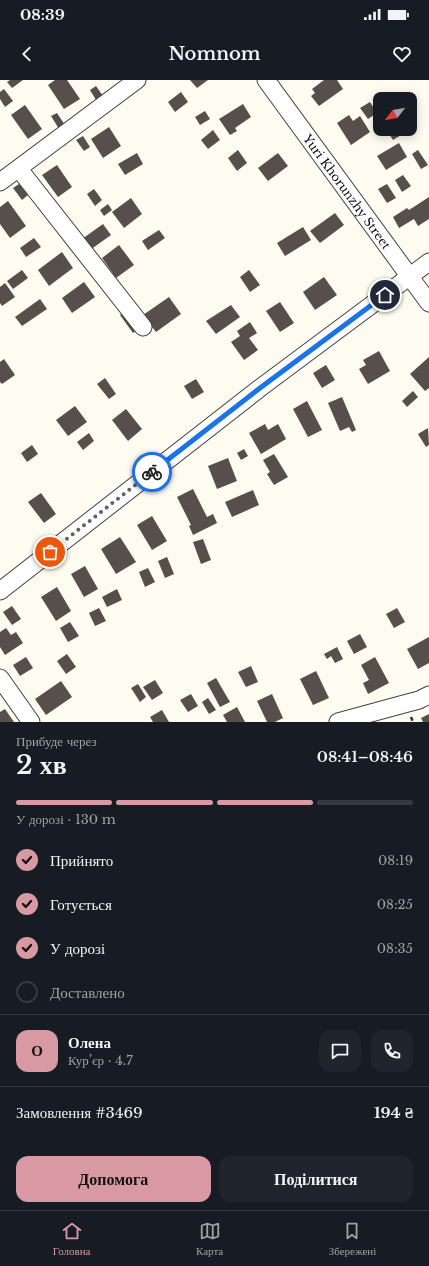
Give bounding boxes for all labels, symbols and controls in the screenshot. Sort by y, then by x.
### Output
text: 08:39 [20,5,65,24]
icon: back [16,43,38,65]
text: Nomnom [168,43,261,65]
icon: heart [391,43,413,65]
north arrow [373,92,417,136]
map controls [373,92,417,136]
street label: Yuri Khorunzhy Street [300,130,395,252]
pin [368,278,402,312]
icon: home [374,284,396,306]
courier [132,452,172,492]
icon: bike [141,461,163,483]
pin [33,535,67,569]
icon: bag [39,541,61,563]
text: Прибуде через [16,733,97,750]
text: 08:41–08:46 [317,747,413,766]
text: 2 хв [16,749,67,781]
text: У дорозі · 130 m [16,811,116,828]
icon: check [16,849,38,871]
text: Прийнято [50,851,113,870]
text: 08:19 [378,852,413,869]
icon: check [16,893,38,915]
text: Готується [50,895,112,914]
text: 08:25 [377,896,413,913]
icon: check [16,937,38,959]
text: У дорозі [50,939,105,958]
text: 08:35 [377,940,413,957]
text: Доставлено [50,983,125,1002]
button: chat [319,1030,361,1072]
button: phone [371,1030,413,1072]
text: Олена [68,1033,111,1052]
text: О [31,1041,43,1060]
text: Кур’єр · 4.7 [68,1052,133,1069]
text: Замовлення #3469 [16,1103,143,1122]
text: 194 ₴ [374,1103,413,1122]
button: Допомога [16,1156,211,1202]
button: Поділитися [219,1156,413,1202]
tab: Головна [53,1220,90,1258]
tab: Карта [196,1220,223,1258]
tab: Збережені [329,1220,376,1258]

